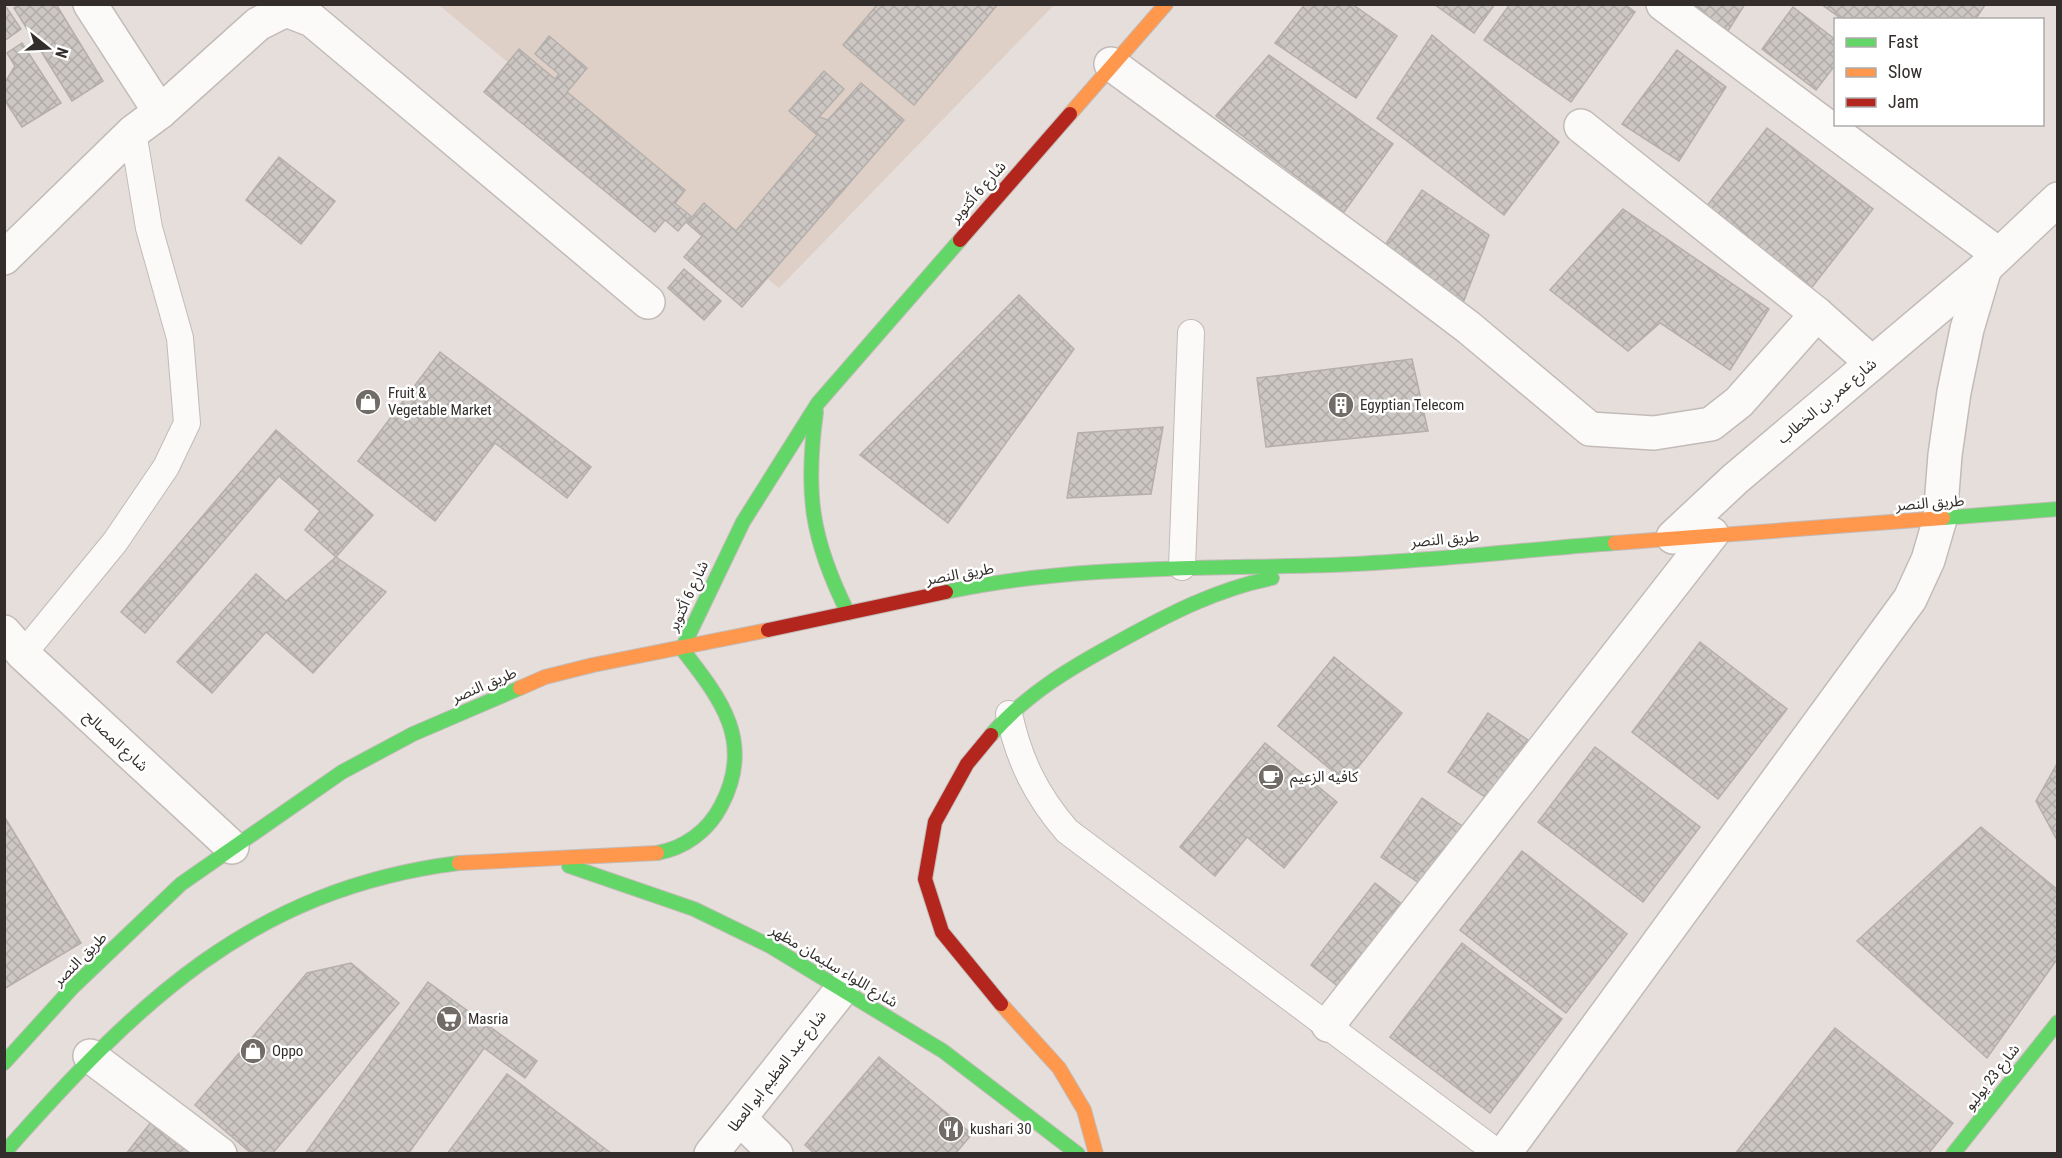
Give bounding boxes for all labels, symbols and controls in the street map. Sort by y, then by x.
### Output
north arrow [18,18,78,78]
legend [1834,18,2044,126]
text: Fast [1888,31,1919,52]
text: N [51,45,72,60]
text: Slow [1888,61,1923,82]
text: Jam [1888,91,1919,112]
street label: شارع 6 أكتوبر [946,157,1012,229]
street label: شارع عمر بن الخطاب [1774,354,1882,450]
place label: Fruit & Vegetable Market [388,384,492,419]
shop icon: Fruit & Vegetable Market [353,387,383,417]
building icon: Egyptian Telecom [1326,390,1356,420]
place label: Egyptian Telecom [1360,396,1464,414]
street label: طريق النصر [1894,492,1965,515]
street label: طريق النصر [1409,527,1480,552]
street label: شارع 6 أكتوبر [663,558,715,636]
street label: طريق النصر [924,559,995,590]
street label: طريق النصر [448,663,519,708]
street label: شارع المصالح [78,707,152,778]
cafe icon: كافيه الزعيم [1256,762,1286,792]
place label: كافيه الزعيم [1290,768,1359,788]
street label: شارع اللواء سليمان مظهر [765,920,901,1014]
street label: طريق النصر [49,928,111,991]
supermarket icon: Masria [434,1004,464,1034]
street label: شارع عبد العظيم ابو العطا [724,1007,832,1137]
place label: Masria [468,1010,509,1028]
shop icon: Oppo [238,1036,268,1066]
street label: شارع 23 يوليو [1961,1040,2026,1116]
place label: Oppo [272,1042,303,1060]
restaurant icon: kushari 30 [936,1114,966,1144]
place label: kushari 30 [970,1120,1032,1138]

